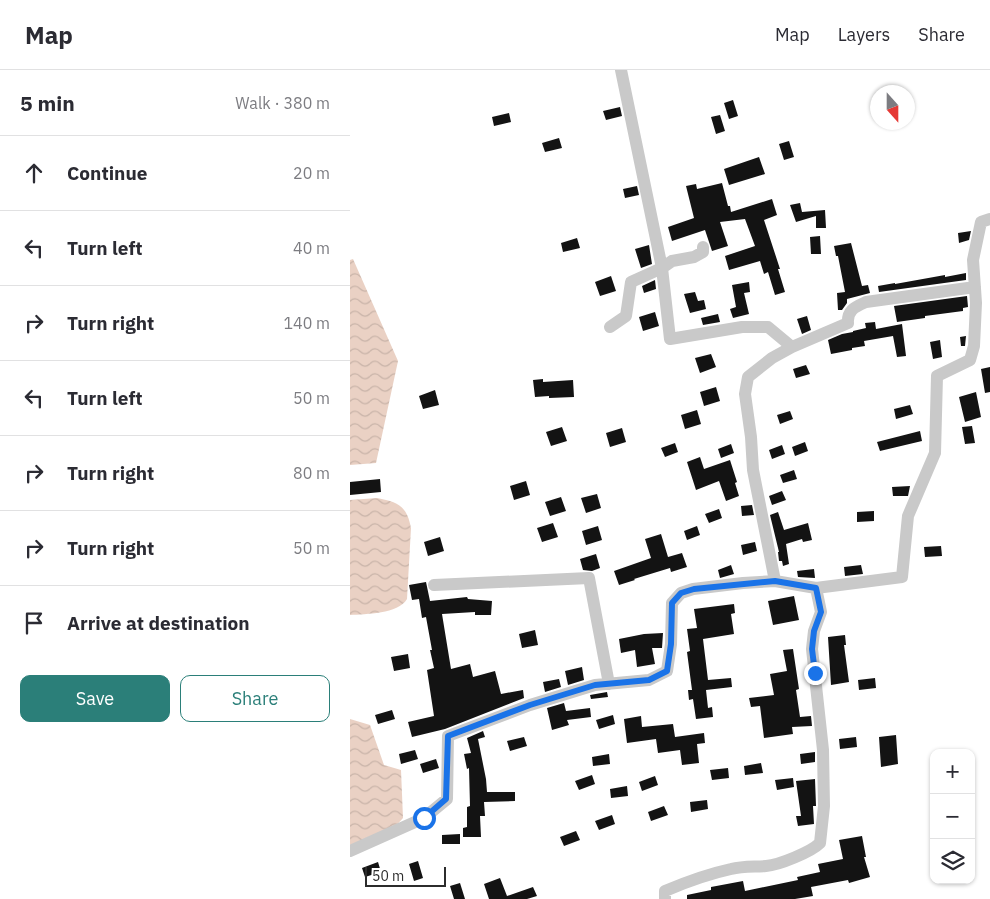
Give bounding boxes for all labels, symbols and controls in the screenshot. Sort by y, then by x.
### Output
text: Map [25,19,73,51]
text: Map [775,23,810,46]
text: Layers [838,23,890,46]
text: Share [918,23,965,46]
north arrow [870,85,915,130]
text: 5 min [20,89,75,117]
text: Walk · 380 m [235,93,330,113]
icon: ahead [20,159,48,187]
text: Continue [67,161,147,185]
text: 20 m [293,163,330,183]
icon: left [20,234,48,262]
text: Turn left [67,236,143,260]
text: 40 m [293,238,330,258]
icon: right [20,309,48,337]
text: Turn right [67,311,154,335]
text: 140 m [283,313,330,333]
icon: left [20,384,48,412]
text: Turn left [67,386,143,410]
text: 50 m [293,388,330,408]
icon: right [20,459,48,487]
text: Turn right [67,461,154,485]
text: 80 m [293,463,330,483]
icon: right [20,534,48,562]
text: Turn right [67,536,154,560]
text: 50 m [293,538,330,558]
icon: arrive [20,609,48,637]
text: Arrive at destination [67,611,250,635]
route end [804,662,827,685]
button: Save [20,675,170,722]
button: Share [180,675,330,722]
map controls [930,749,975,884]
button: + [930,749,975,794]
button: − [930,794,975,839]
route start [413,807,436,830]
button: layers [930,839,975,884]
scale bar [365,864,446,887]
text: 50 m [372,867,404,885]

